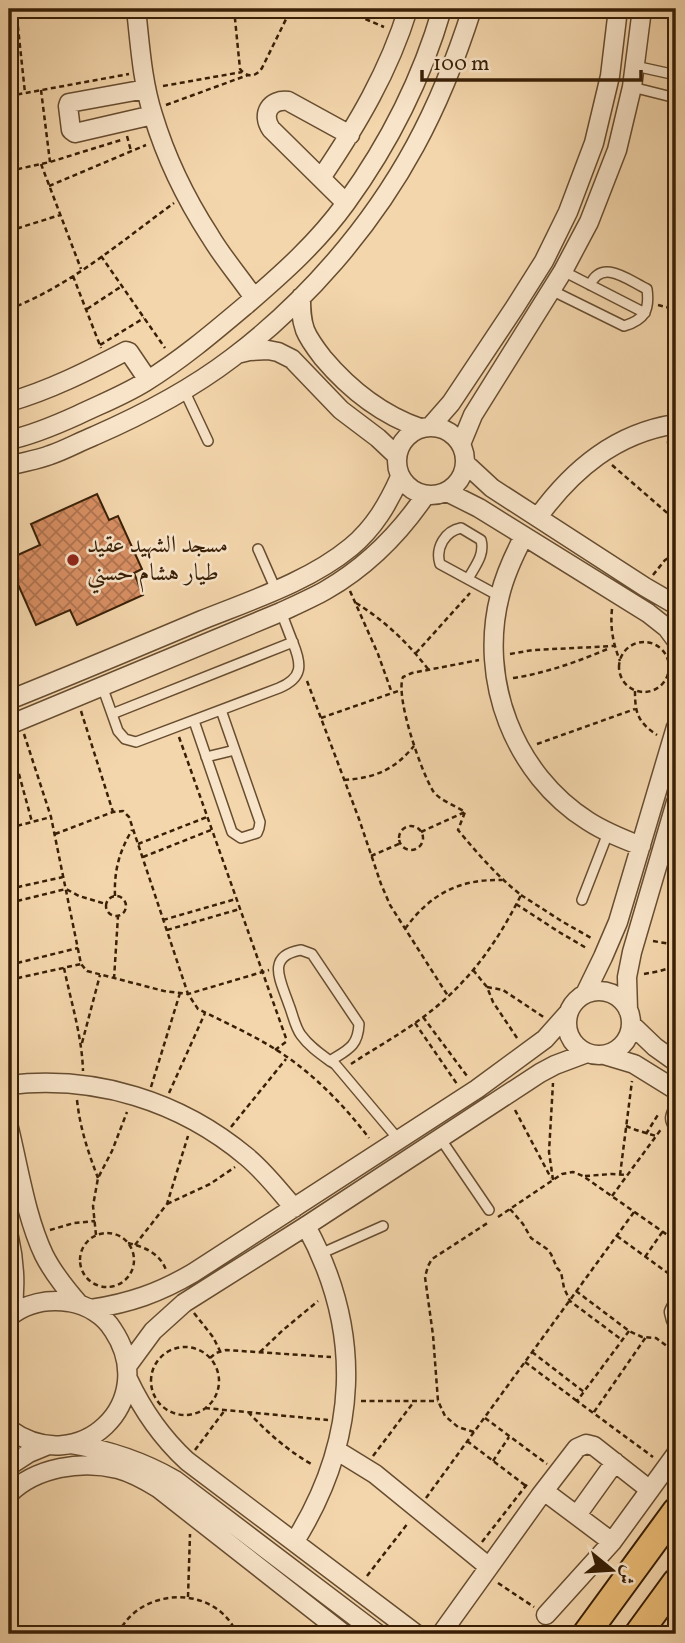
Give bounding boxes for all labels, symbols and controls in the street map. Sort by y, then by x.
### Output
scale bar [422,38,641,82]
text: 100 m [433,50,490,79]
place label: مسجد الشهيد عقيد طيار هشام حسني [87,529,228,594]
marker: مسجد الشهيد عقيد طيار هشام حسني [65,552,81,568]
north arrow [576,1534,646,1604]
text: ش [611,1562,642,1588]

